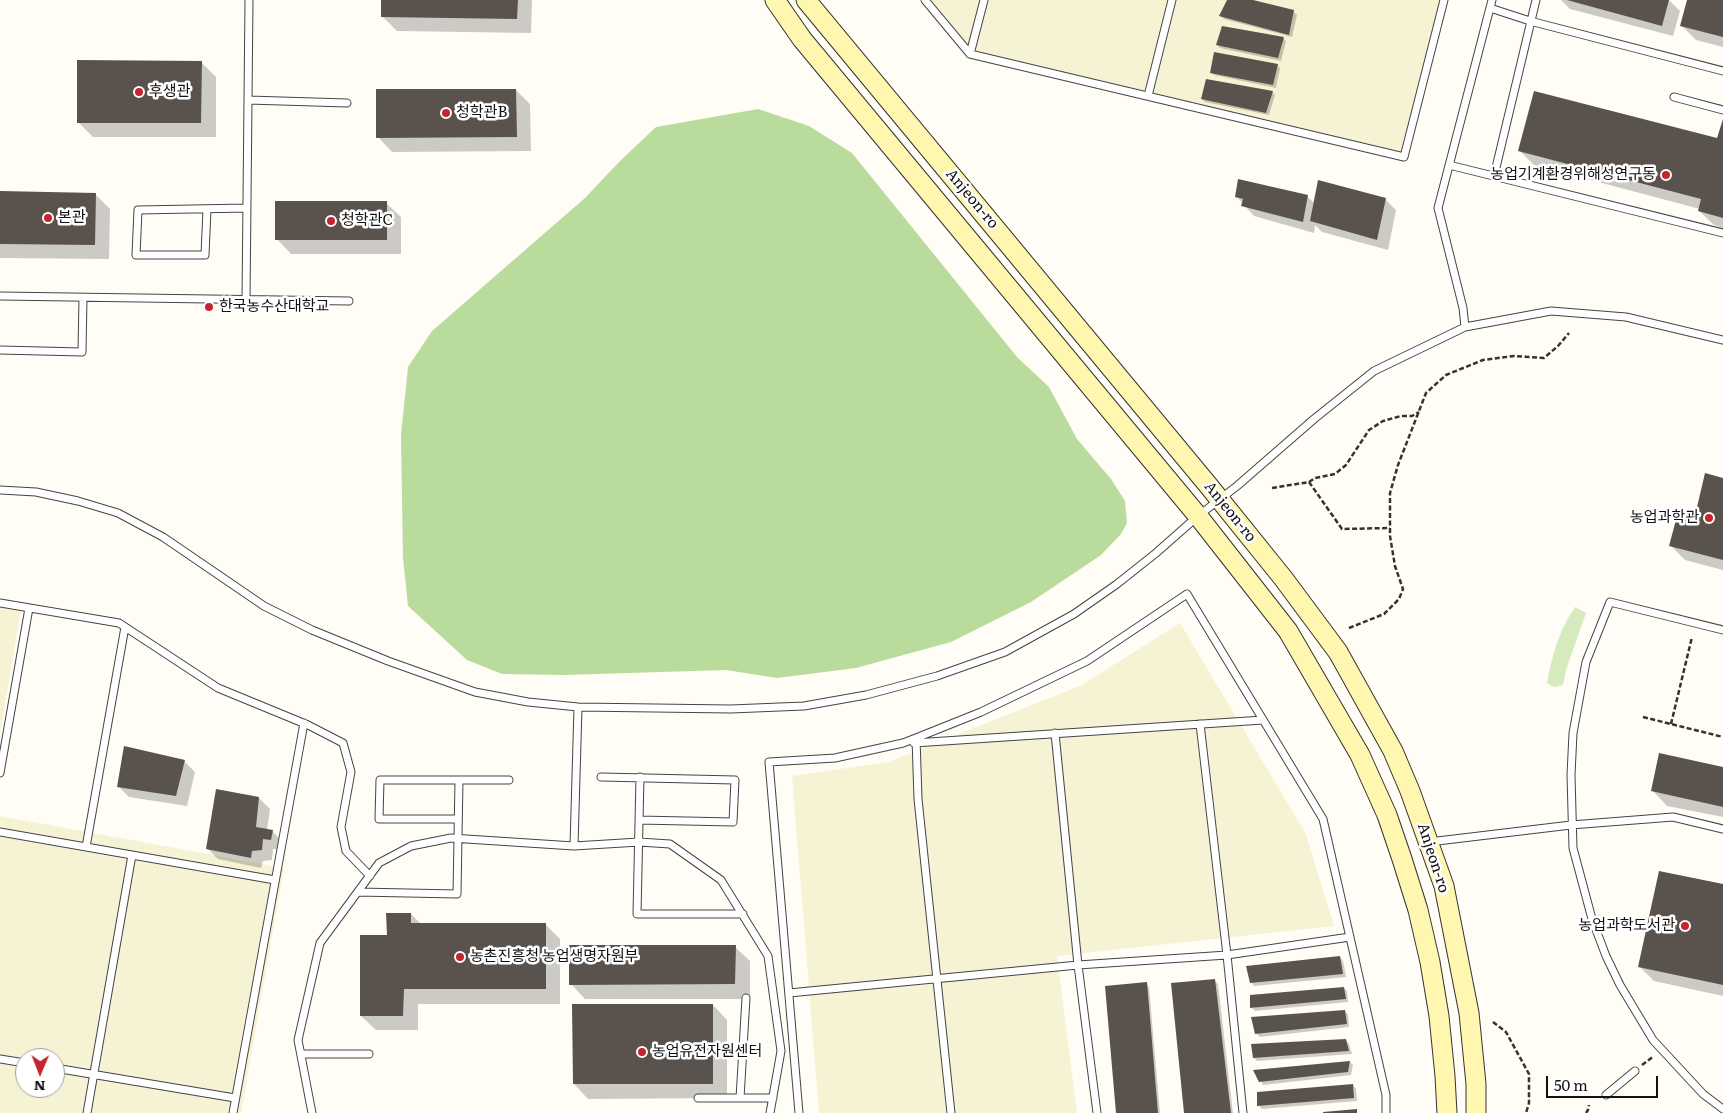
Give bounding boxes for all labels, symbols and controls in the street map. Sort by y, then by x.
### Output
place label: 후생관 [149,83,190,101]
marker: 후생관 [133,86,145,98]
place label: 청학관B [456,104,507,122]
marker: 청학관B [440,107,452,119]
street label: Anjeon-ro [942,165,1002,233]
place label: 농업기계환경위해성연구동 [1490,166,1656,184]
marker: 농업기계환경위해성연구동 [1660,169,1672,181]
place label: 본관 [58,209,86,227]
marker: 본관 [42,212,54,224]
place label: 청학관C [341,212,393,230]
marker: 청학관C [325,215,337,227]
place label: 한국농수산대학교 [219,298,329,316]
marker: 한국농수산대학교 [203,301,215,313]
street label: Anjeon-ro [1200,478,1260,546]
place label: 농업과학관 [1630,509,1699,527]
marker: 농업과학관 [1703,512,1715,524]
street label: Anjeon-ro [1413,821,1453,895]
place label: 농업과학도서관 [1578,917,1675,935]
marker: 농업과학도서관 [1679,920,1691,932]
place label: 농촌진흥청 농업생명자원부 [470,948,639,966]
marker: 농촌진흥청 농업생명자원부 [454,951,466,963]
place label: 농업유전자원센터 [652,1043,762,1061]
marker: 농업유전자원센터 [636,1046,648,1058]
north arrow [15,1048,65,1098]
scale bar [1548,1066,1660,1098]
text: 50 m [1554,1073,1588,1096]
text: N [34,1077,46,1097]

